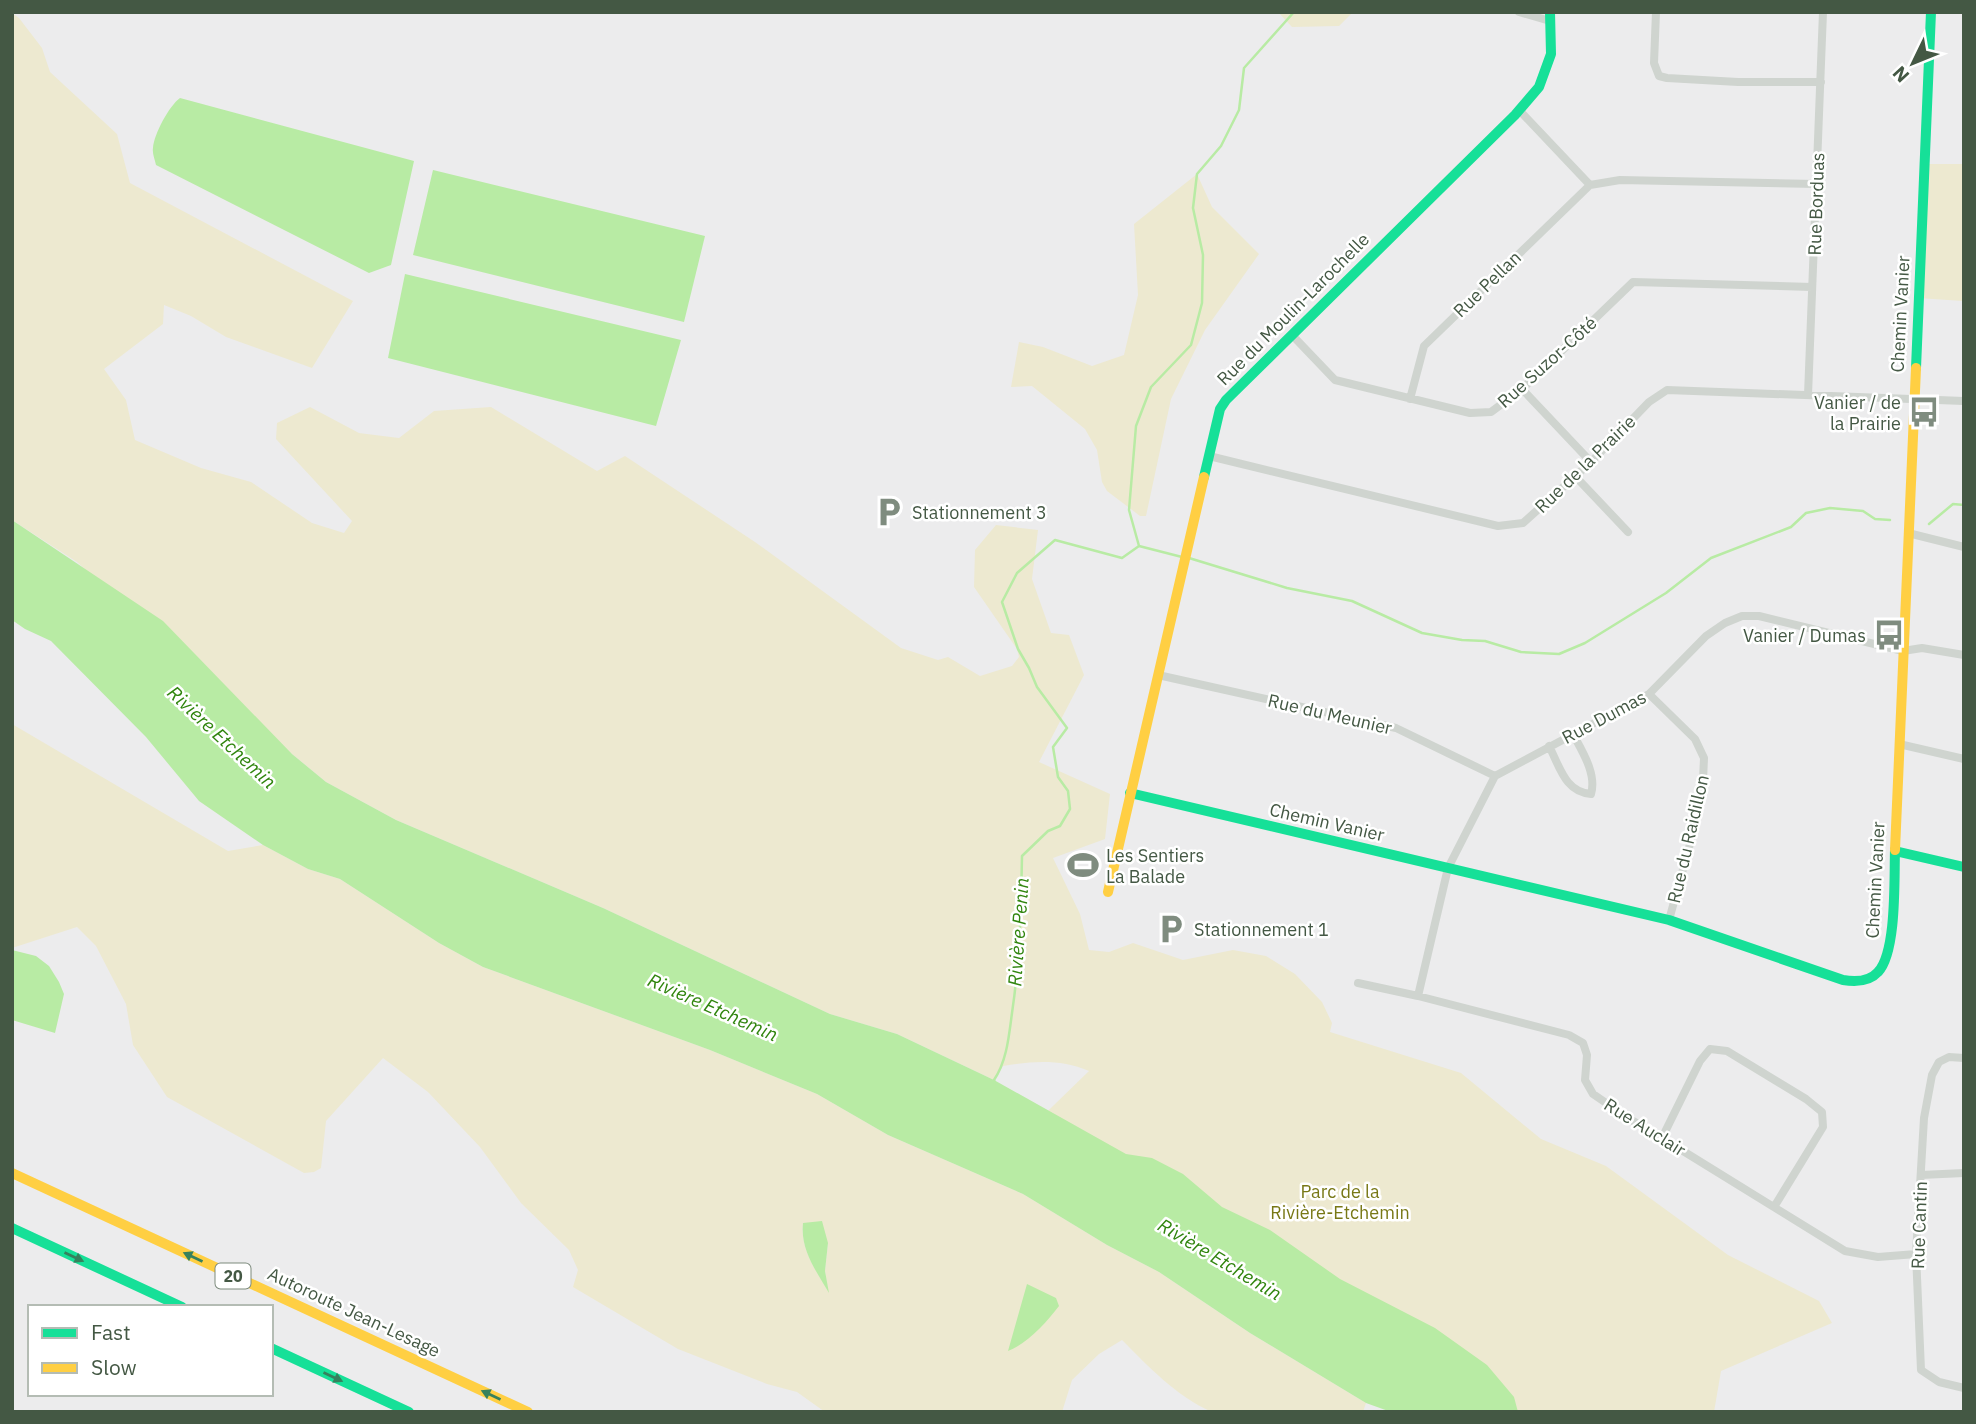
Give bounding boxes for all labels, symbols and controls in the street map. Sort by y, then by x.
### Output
north arrow [1878,28,1948,98]
text: N [1887,61,1914,88]
street label: Rue Borduas [1803,152,1829,256]
street label: Rue du Moulin-Larochelle [1212,228,1374,390]
street label: Rue Pellan [1448,246,1526,322]
street label: Chemin Vanier [1885,254,1915,373]
street label: Rue Suzor-Côté [1493,311,1602,413]
place label: Vanier / de la Prairie [1814,391,1901,435]
bus stop icon: Vanier / de la Prairie [1907,395,1941,429]
street label: Rue de la Prairie [1530,410,1640,518]
parking icon: Stationnement 3 [872,495,906,529]
place label: Stationnement 3 [912,501,1047,524]
bus stop icon: Vanier / Dumas [1872,618,1906,652]
place label: Vanier / Dumas [1743,624,1866,647]
water label: Rivière Etchemin [163,680,281,794]
street label: Rue Dumas [1558,685,1650,749]
street label: Rue du Meunier [1266,689,1395,740]
street label: Rue du Raidillon [1662,773,1714,905]
street label: Chemin Vanier [1267,798,1387,846]
street label: Chemin Vanier [1860,820,1890,939]
place label: Les Sentiers La Balade [1106,844,1204,888]
sports icon: Les Sentiers La Balade [1066,848,1100,882]
water label: Rivière Penin [1002,877,1034,987]
parking icon: Stationnement 1 [1154,912,1188,946]
place label: Stationnement 1 [1194,918,1329,941]
water label: Rivière Etchemin [644,968,782,1046]
street label: Rue Auclair [1600,1093,1691,1161]
park label: Parc de la Rivière-Etchemin [1270,1180,1410,1224]
street label: Rue Cantin [1906,1181,1932,1269]
water label: Rivière Etchemin [1154,1213,1286,1305]
one-way arrow [64,1251,84,1263]
one-way arrow [183,1251,203,1263]
street label: Autoroute Jean-Lesage [264,1262,444,1362]
road number: 20 [216,1264,250,1288]
legend [28,1305,273,1396]
text: Fast [91,1318,131,1346]
text: Slow [91,1353,137,1381]
one-way arrow [323,1371,343,1383]
one-way arrow [481,1389,502,1400]

